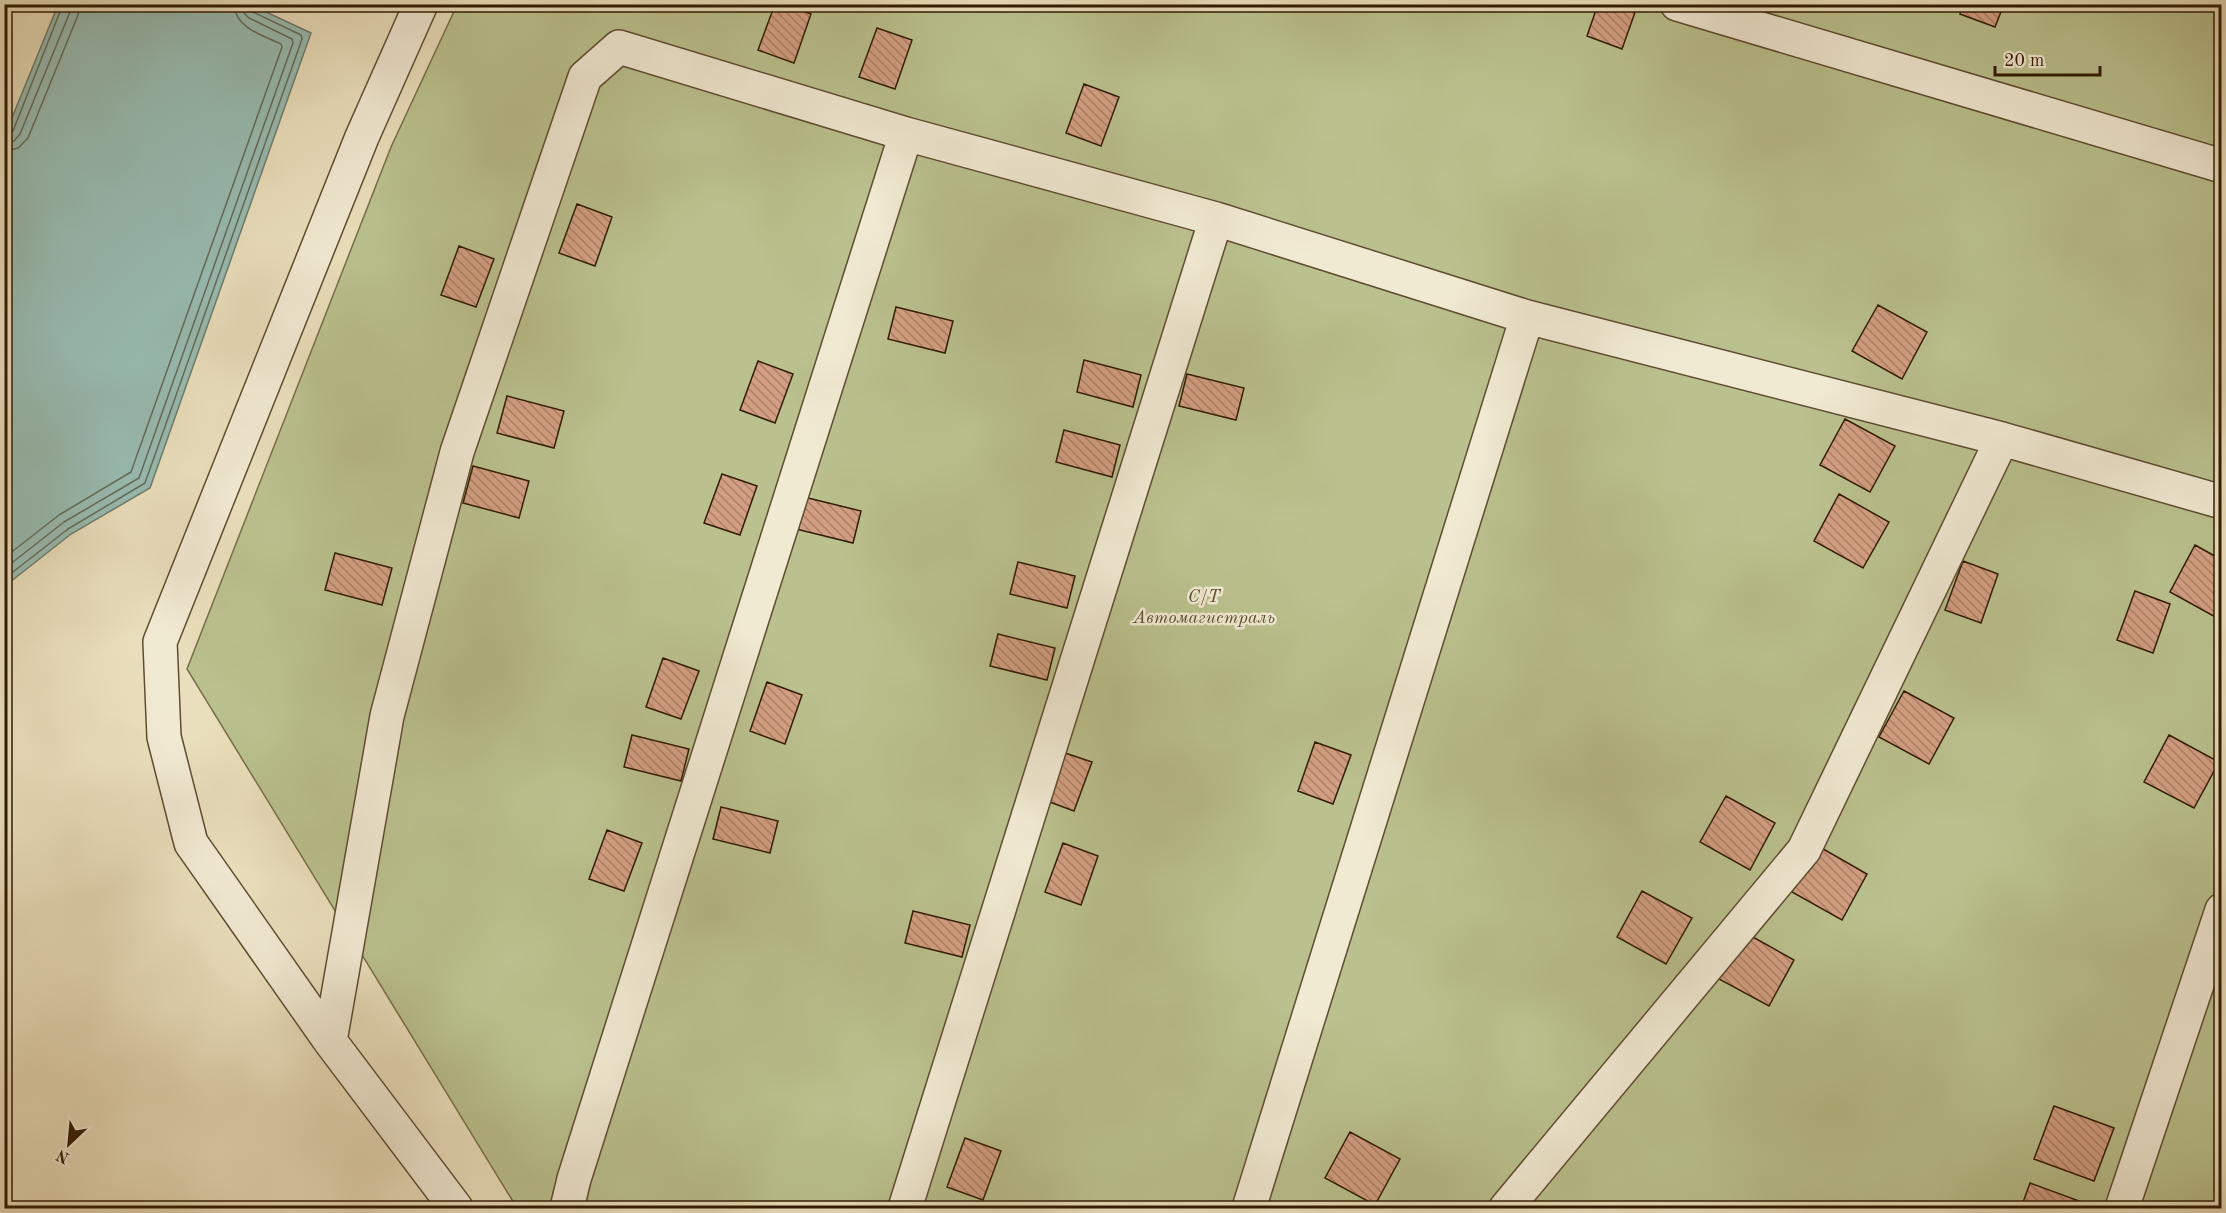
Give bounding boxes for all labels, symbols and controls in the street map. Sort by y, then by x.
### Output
scale bar [1995,39,2100,77]
text: 20 m [2004,52,2044,70]
park label: С/Т Автомагистраль [1132,588,1275,627]
north arrow [39,1114,99,1174]
text: N [54,1145,72,1166]

